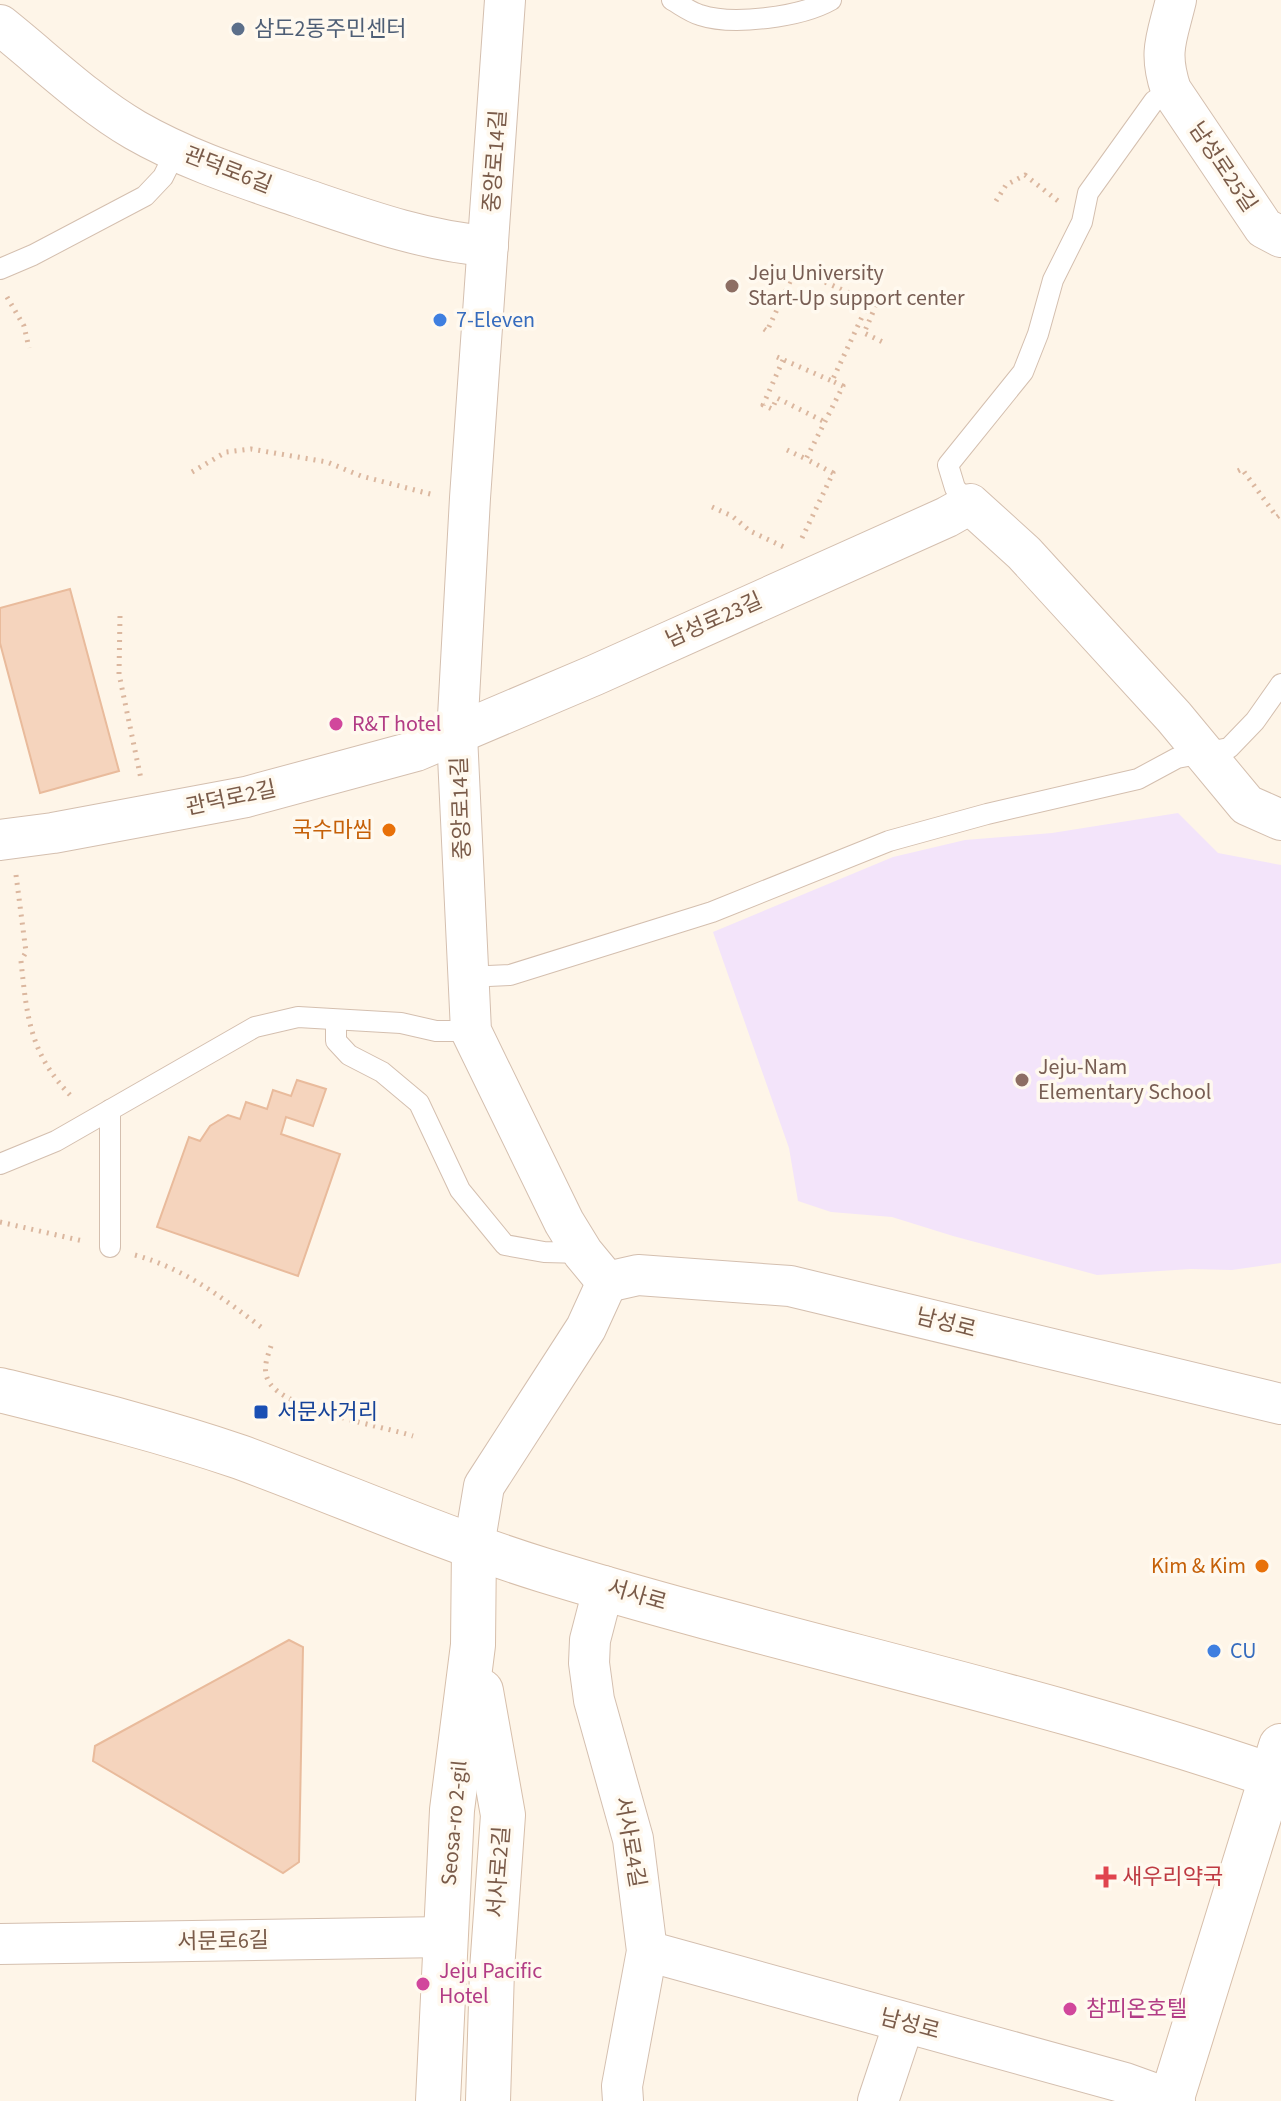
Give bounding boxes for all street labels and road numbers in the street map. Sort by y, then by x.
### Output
street label: 중앙로14길 [475,109,515,213]
street label: 남성로25길 [1181,115,1265,219]
street label: 관덕로6길 [179,139,277,201]
street label: 남성로23길 [661,584,767,656]
street label: 중앙로14길 [443,756,479,860]
street label: 관덕로2길 [183,773,279,823]
street label: 남성로 [913,1300,979,1346]
street label: 서사로 [603,1571,671,1619]
street label: Seosa-ro 2-gil [433,1759,475,1887]
street label: 서사로4길 [606,1794,654,1890]
street label: 서사로2길 [480,1825,518,1919]
street label: 서문로6길 [177,1924,269,1958]
street label: 남성로 [877,2001,943,2047]

